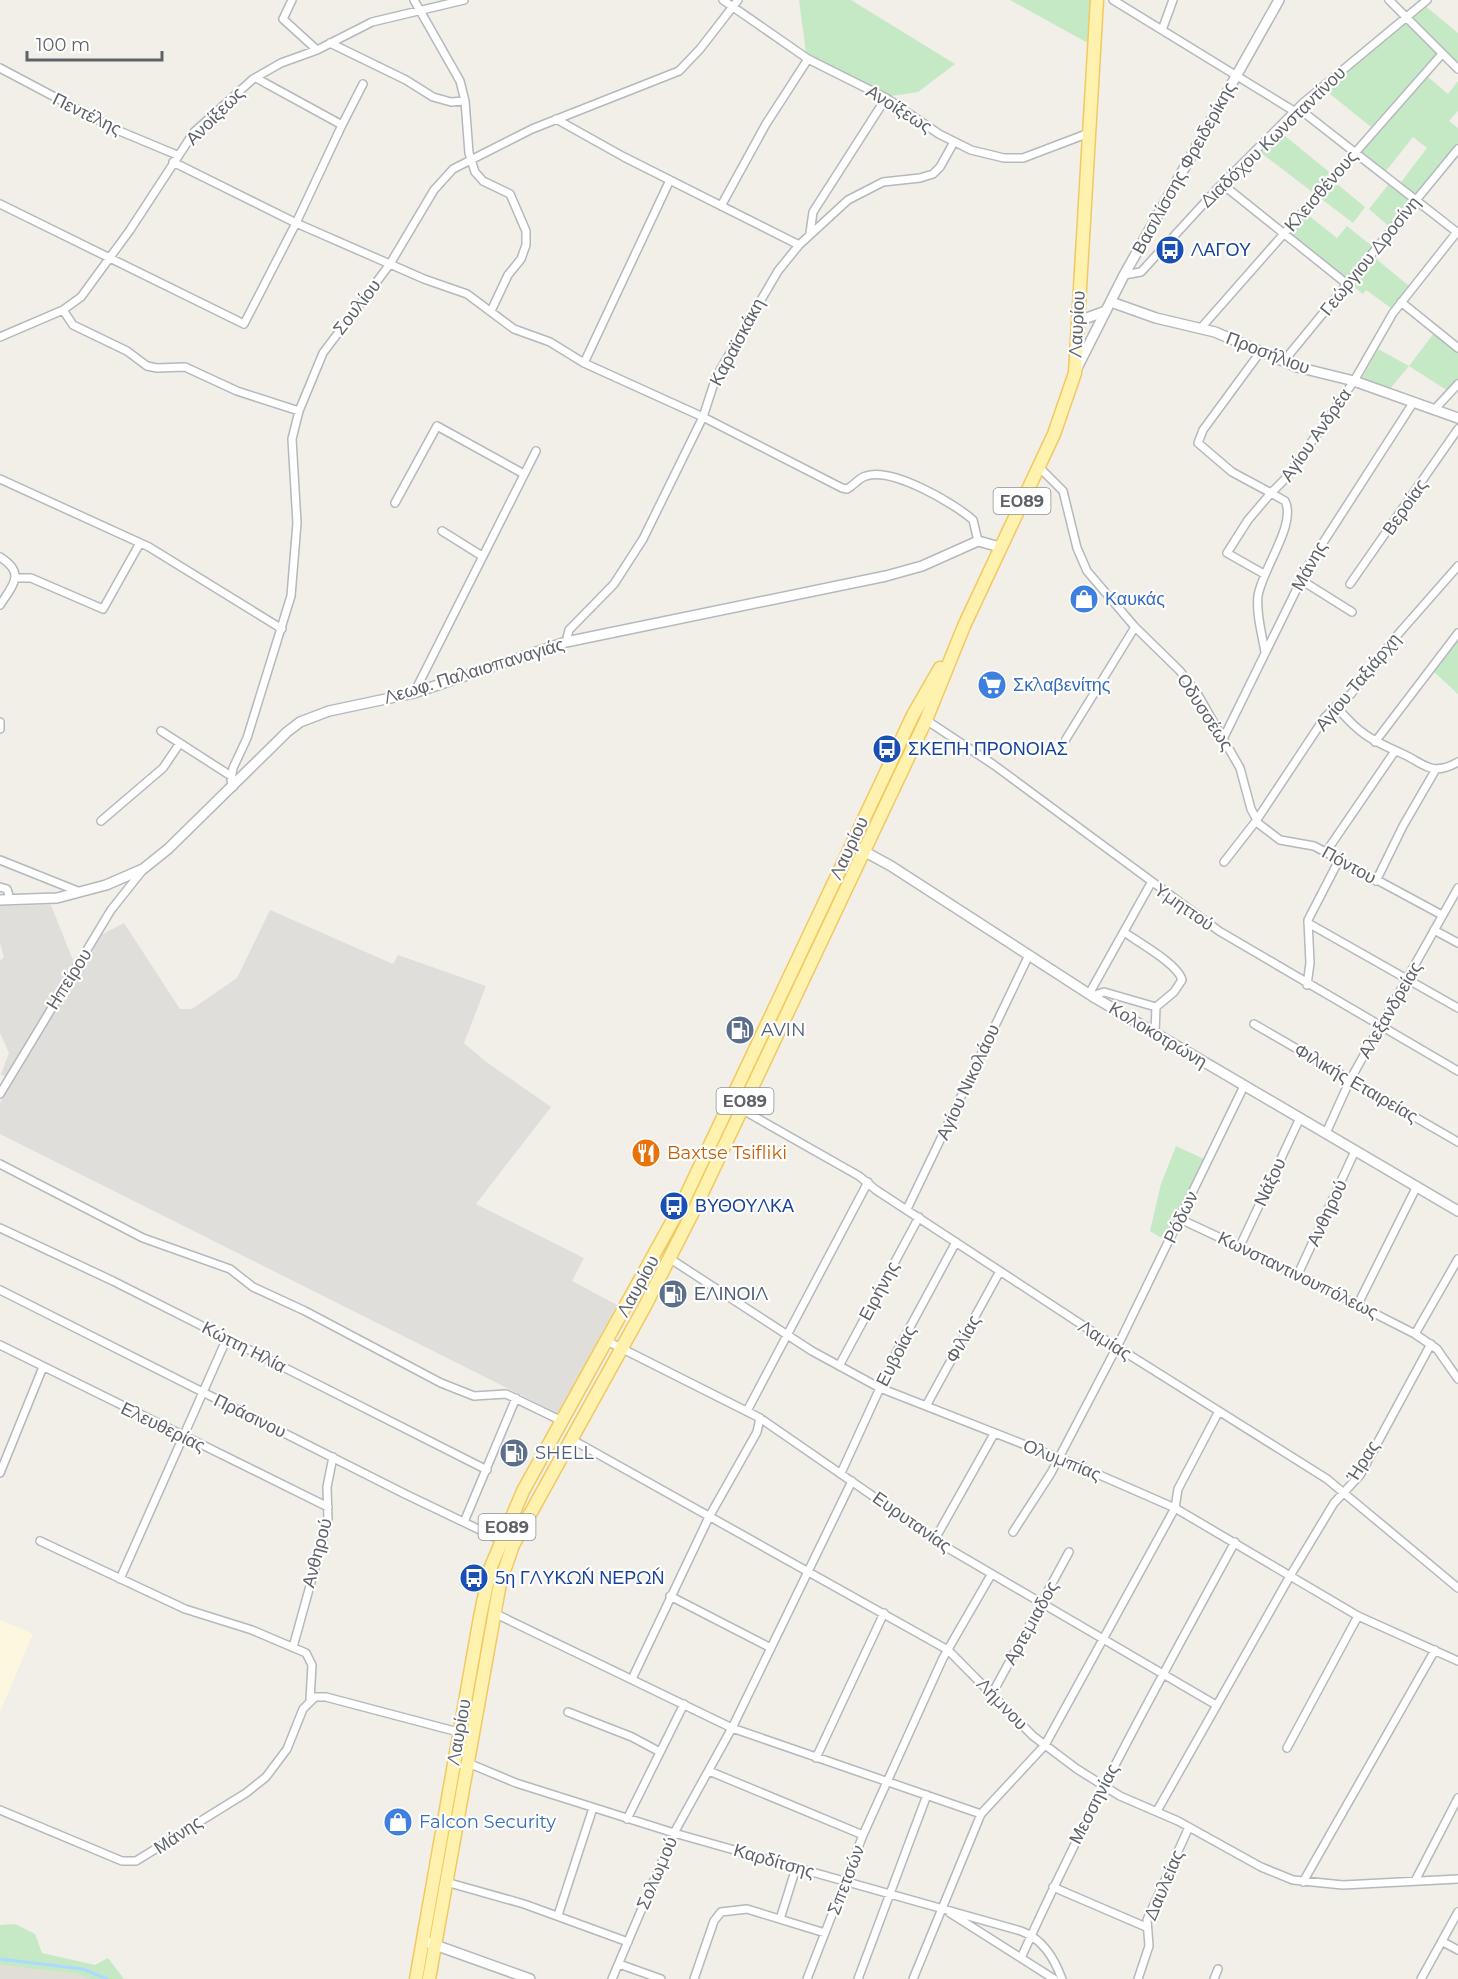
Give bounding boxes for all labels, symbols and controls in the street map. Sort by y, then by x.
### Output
scale bar [27,24,162,62]
text: 100 m [36,34,90,56]
street label: Διαδόχου Κωνσταντίνου [1196,62,1350,212]
street label: Βασιλίσσης Φρειδερίκης [1127,78,1241,258]
street label: Ανοίξεως [862,80,936,138]
street label: Ανοίξεως [181,82,249,150]
street label: Πεντέλης [49,88,125,140]
street label: Κλεισθένους [1280,146,1362,236]
street label: Γεώργιου Δροσίνη [1315,192,1425,320]
bus stop icon: ΛΑΓΟΥ [1154,234,1186,266]
place label: ΛΑΓΟΥ [1191,239,1251,261]
street label: Σουλίου [328,275,386,339]
street label: Λαυρίου [1064,290,1090,358]
street label: Καραϊσκάκη [705,294,769,390]
street label: Προσήλιου [1223,327,1313,379]
street label: Αγίου Ανδρέα [1276,384,1356,486]
street label: Βεροίας [1378,474,1432,539]
road number: ΕΟ89 [994,488,1050,514]
street label: Μάνης [1287,537,1332,595]
shop icon: Καυκάς [1068,583,1100,615]
place label: Καυκάς [1105,588,1165,610]
street label: Αγίου Ταξιάρχη [1311,629,1405,735]
street label: Λεωφ. Παλαιοπαναγιάς [381,633,567,709]
supermarket icon: Σκλαβενίτης [976,669,1008,701]
street label: Οδυσσέως [1172,670,1238,755]
place label: Σκλαβενίτης [1013,674,1111,696]
bus stop icon: ΣΚΕΠΗ ΠΡΟΝΟΙΑΣ [871,733,903,765]
place label: ΣΚΕΠΗ ΠΡΟΝΟΙΑΣ [908,738,1068,760]
street label: Λαυρίου [825,813,873,883]
street label: Πόντου [1318,841,1380,889]
street label: Υμηττού [1150,878,1218,936]
street label: Ηπείρου [42,944,96,1014]
street label: Αλεξανδρείας [1353,957,1427,1062]
street label: Κολοκοτρώνη [1105,997,1211,1073]
fuel station icon: AVIN [724,1014,756,1046]
place label: AVIN [761,1019,806,1041]
street label: Αγίου Νικολάου [932,1021,1004,1143]
street label: Φιλικής Εταιρείας [1290,1039,1422,1127]
road number: ΕΟ89 [716,1088,774,1114]
restaurant icon: Baxtse Tsifliki [630,1137,662,1169]
place label: Baxtse Tsifliki [667,1142,787,1164]
street label: Νάξου [1249,1154,1291,1210]
street label: Ανθηρού [1302,1176,1352,1250]
street label: Ρόδων [1159,1187,1203,1247]
bus stop icon: ΒΥΘΟΥΛΚΑ [658,1190,690,1222]
place label: ΒΥΘΟΥΛΚΑ [695,1195,794,1217]
street label: Κωνσταντινουπόλεως [1214,1227,1382,1324]
street label: Λαυρίου [612,1251,664,1321]
street label: Ειρήνης [854,1257,904,1324]
fuel station icon: ΕΛΙΝΟΙΛ [657,1278,689,1310]
place label: ΕΛΙΝΟΙΛ [694,1283,769,1305]
street label: Φιλίας [941,1311,985,1367]
street label: Λαμίας [1074,1315,1136,1365]
street label: Κώττη Ηλία [198,1316,290,1378]
street label: Ευβοίας [871,1322,921,1390]
street label: Πράσινου [210,1389,290,1443]
street label: Ελευθερίας [117,1397,209,1457]
street label: Ολυμπίας [1020,1434,1104,1486]
street label: Ήρας [1341,1436,1384,1487]
fuel station icon: SHELL [498,1437,530,1469]
place label: SHELL [535,1442,594,1464]
street label: Ευρυτανίας [868,1487,956,1557]
road number: ΕΟ89 [478,1514,536,1540]
street label: Ανθηρού [297,1516,337,1590]
bus stop icon: 5η ΓΛΥΚΏΝ ΝΕΡΏΝ [458,1562,490,1594]
place label: 5η ΓΛΥΚΏΝ ΝΕΡΏΝ [495,1567,664,1589]
street label: Αρτεμιαδος [999,1577,1063,1669]
street label: Λήμνου [972,1673,1032,1735]
street label: Λαυρίου [442,1697,476,1767]
street label: Μεσσηνίας [1064,1760,1124,1848]
shop icon: Falcon Security [382,1806,414,1838]
street label: Μάνης [150,1811,206,1859]
place label: Falcon Security [419,1811,556,1833]
street label: Σολωμού [632,1833,682,1913]
street label: Καρδίτσης [731,1839,817,1883]
street label: Σπετσών [823,1842,869,1918]
street label: Δαυλείας [1139,1846,1189,1923]

